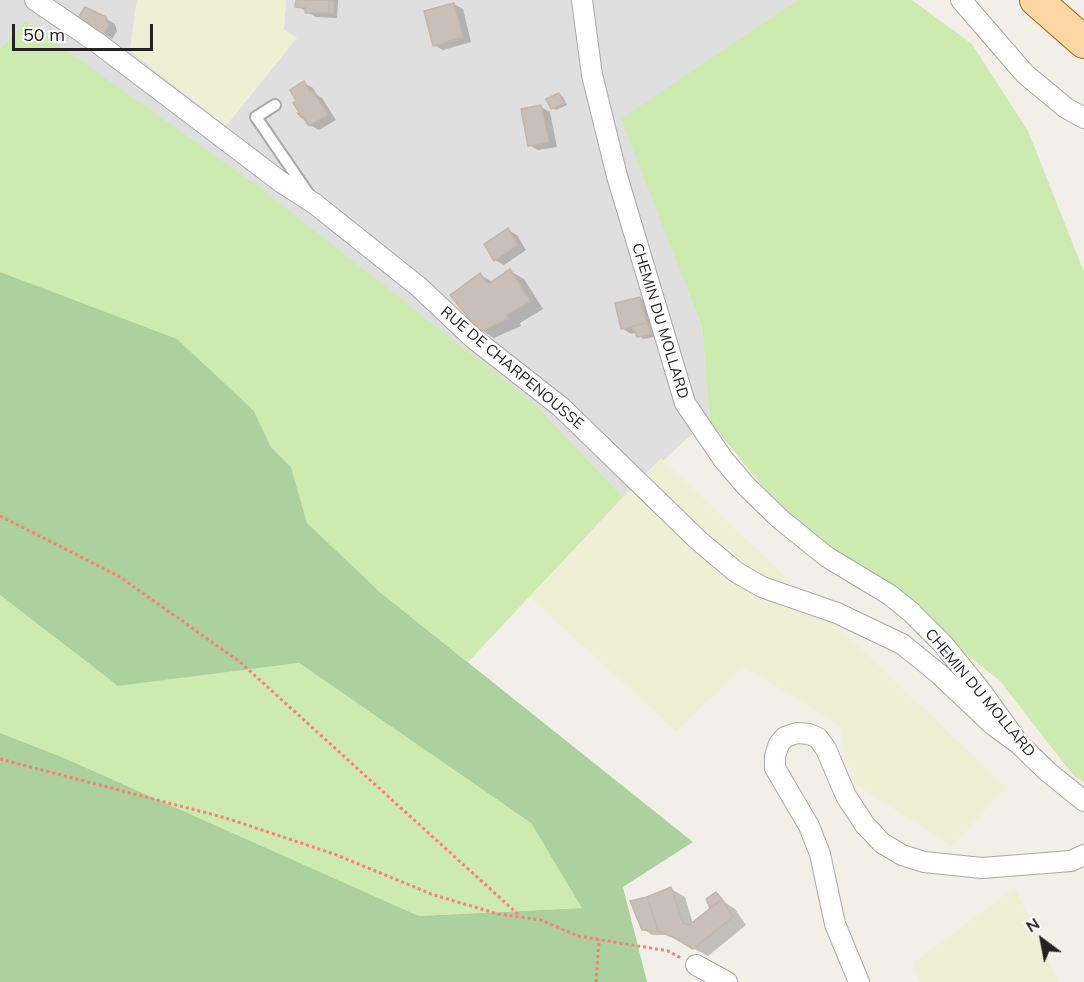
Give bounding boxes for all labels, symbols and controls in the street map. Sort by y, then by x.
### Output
scale bar [15,12,156,50]
text: 50 m [23,23,65,46]
street label: CHEMIN DU MOLLARD [628,241,692,401]
street label: RUE DE CHARPENOUSSE [437,303,587,433]
street label: CHEMIN DU MOLLARD [921,625,1039,761]
north arrow [1012,910,1072,970]
text: N [1022,913,1043,936]

